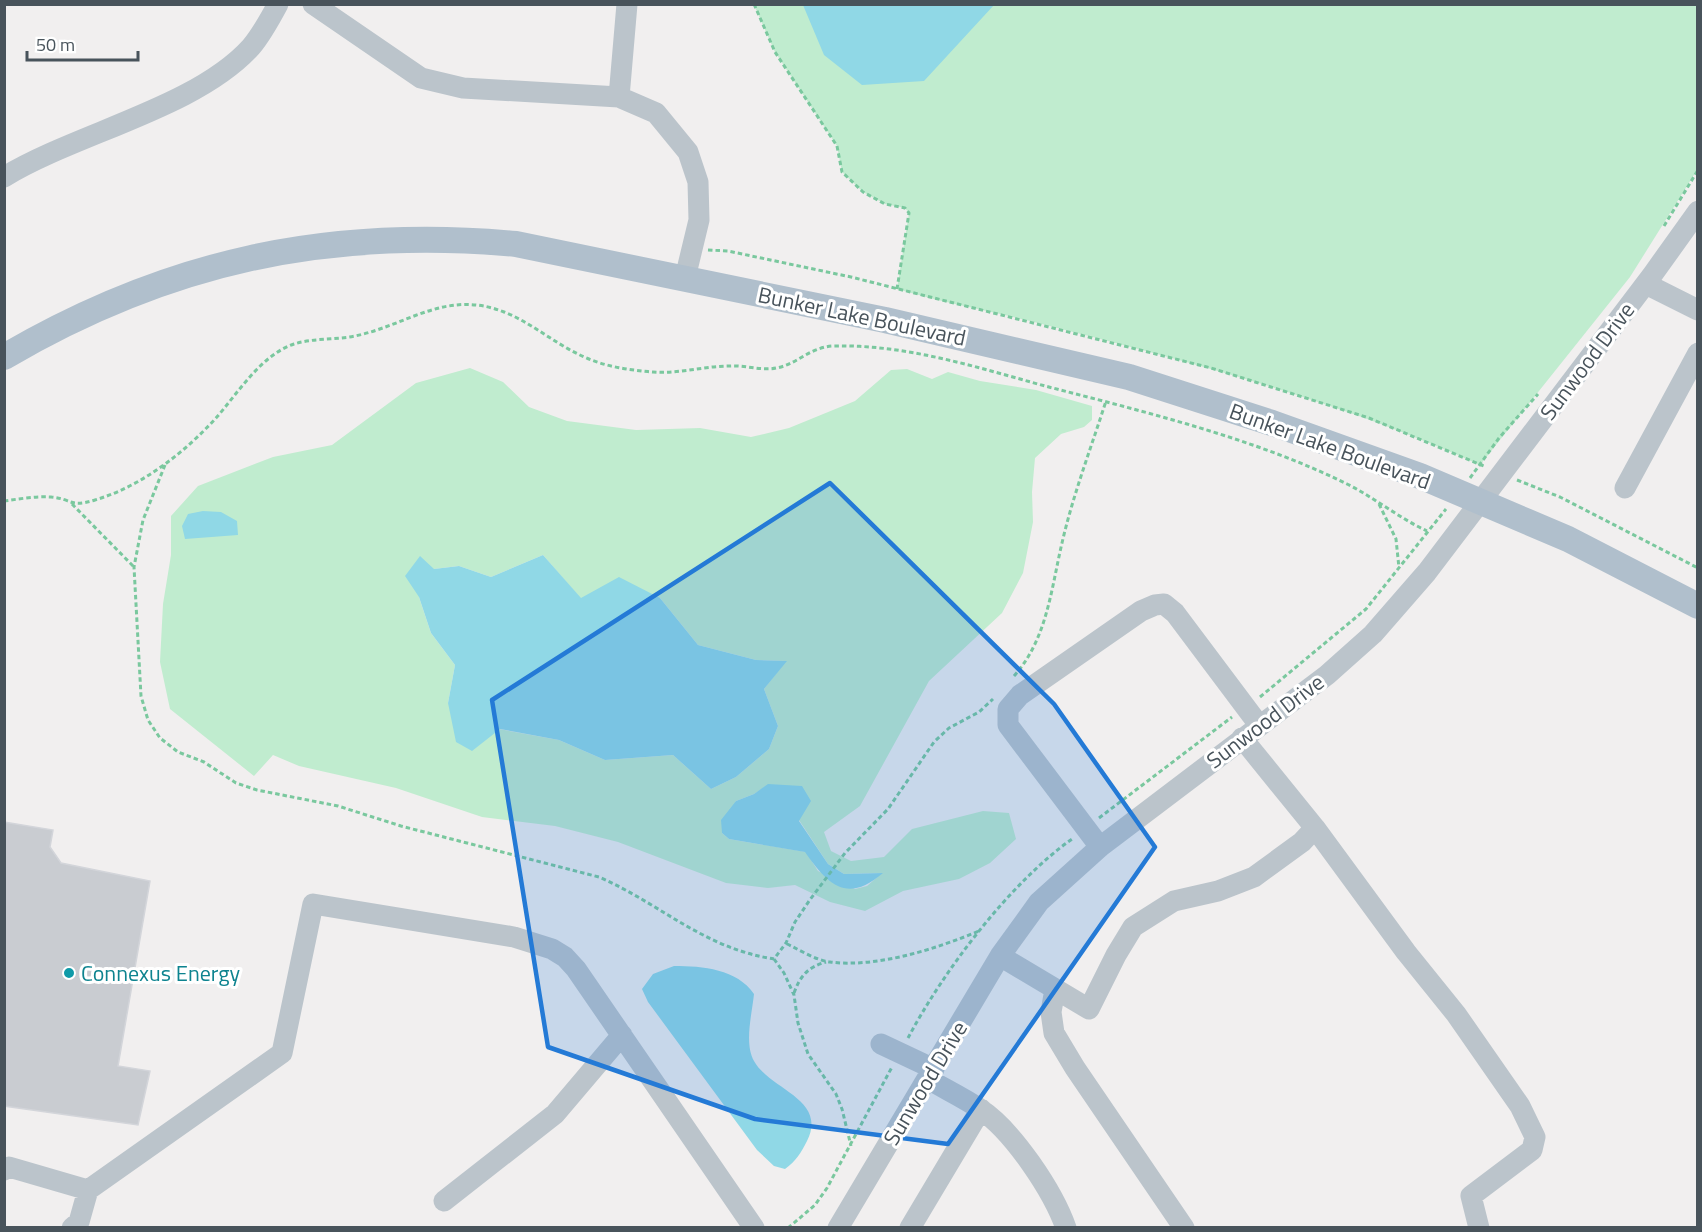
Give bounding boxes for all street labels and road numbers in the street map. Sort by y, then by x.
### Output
street label: Bunker Lake Boulevard [755,277,969,355]
street label: Sunwood Drive [1531,295,1643,427]
street label: Bunker Lake Boulevard [1225,394,1435,498]
street label: Sunwood Drive [1199,665,1331,777]
street label: Sunwood Drive [874,1014,976,1152]

